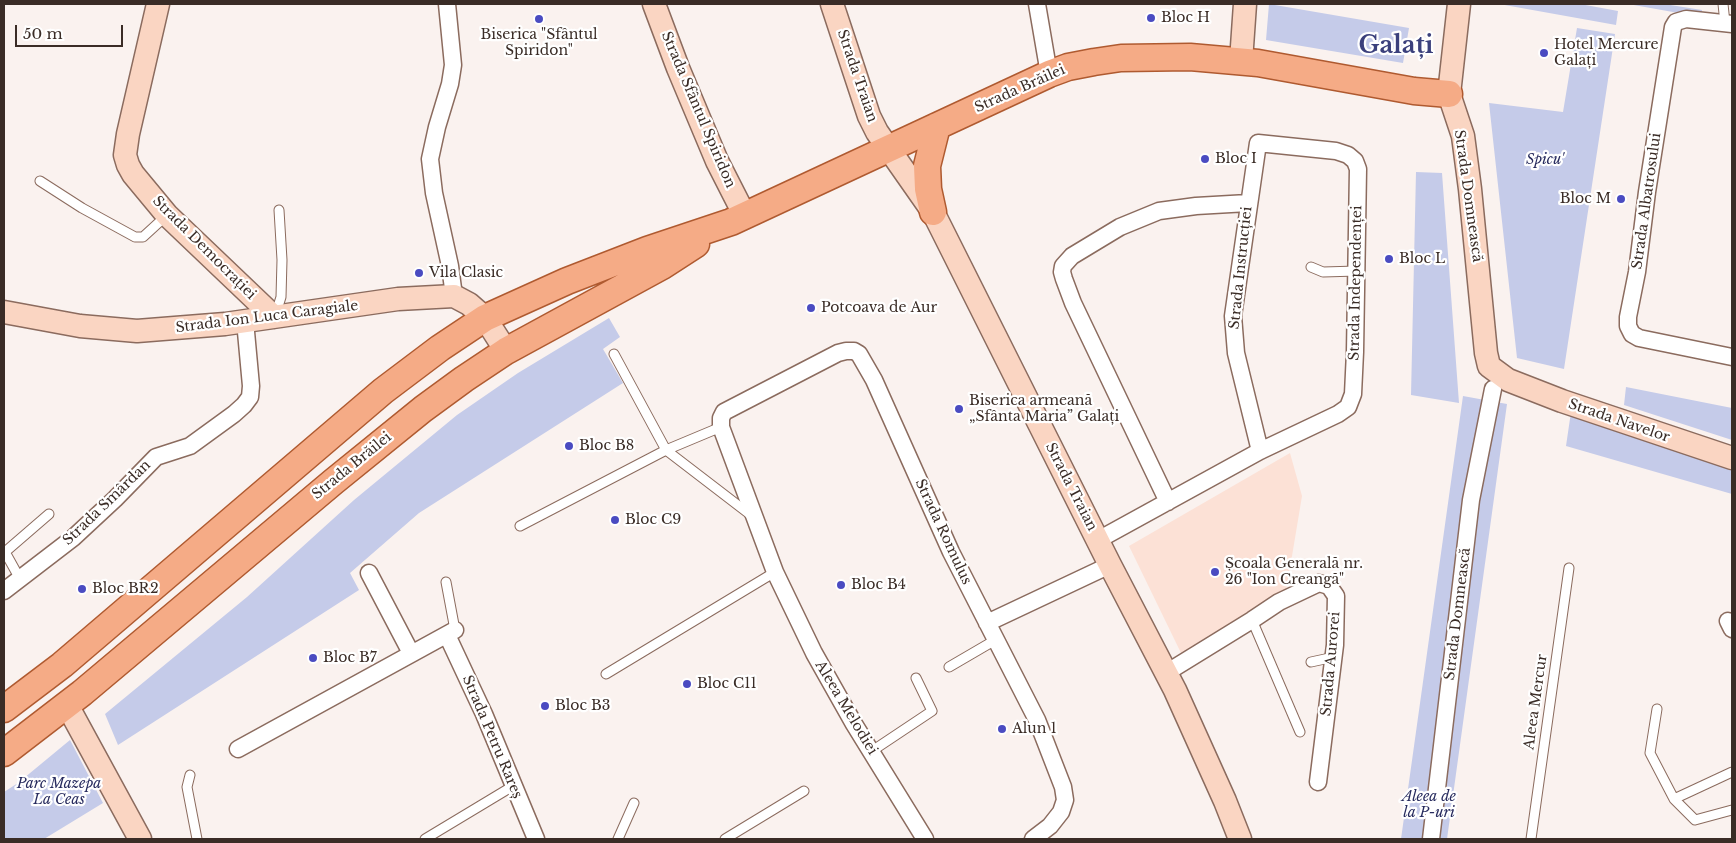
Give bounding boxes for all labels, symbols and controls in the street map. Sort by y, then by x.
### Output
place label: Bloc H [1161,10,1210,26]
marker: Bloc H [1145,12,1157,24]
marker: Biserica "Sfântul Spiridon" [533,13,545,25]
scale bar [18,15,125,47]
text: 50 m [23,24,63,43]
place label: Biserica "Sfântul Spiridon" [480,27,598,59]
street label: Strada Traian [833,28,881,124]
street label: Strada Sfântul Spiridon [657,29,739,191]
district label: Galați [1359,32,1433,60]
place label: Hotel Mercure Galați [1554,37,1658,70]
marker: Hotel Mercure Galați [1538,47,1550,59]
street label: Strada Brăilei [972,62,1068,116]
street label: Strada Domnească [1450,129,1486,263]
street label: Strada Albatrosului [1629,132,1665,270]
place label: Bloc I [1215,151,1257,167]
park label: Spicu' [1526,152,1564,168]
marker: Bloc I [1199,153,1211,165]
place label: Bloc M [1560,191,1611,207]
street label: Strada Democrației [149,193,259,303]
marker: Bloc M [1615,193,1627,205]
street label: Strada Independenței [1346,205,1366,361]
street label: Strada Instrucției [1226,206,1256,330]
place label: Bloc L [1399,251,1445,267]
marker: Bloc L [1383,253,1395,265]
place label: Vila Clasic [429,265,503,281]
marker: Vila Clasic [413,267,425,279]
street label: Strada Ion Luca Caragiale [175,297,359,337]
place label: Potcoava de Aur [821,300,937,316]
marker: Potcoava de Aur [805,302,817,314]
place label: Biserica armeană „Sfânta Maria” Galați [969,393,1119,426]
street label: Strada Navelor [1566,396,1672,446]
marker: Biserica armeană „Sfânta Maria” Galați [953,403,965,415]
street label: Strada Brăilei [309,429,395,503]
place label: Bloc B8 [579,438,634,454]
marker: Bloc B8 [563,440,575,452]
street label: Strada Traian [1042,440,1100,534]
street label: Strada Smârdan [60,457,154,549]
street label: Strada Romulus [911,476,975,588]
place label: Bloc C9 [625,512,681,528]
marker: Bloc C9 [609,514,621,526]
street label: Strada Domnească [1442,547,1474,681]
place label: Școala Generală nr. 26 "Ion Creangă" [1225,556,1363,588]
marker: Școala Generală nr. 26 "Ion Creangă" [1209,566,1221,578]
place label: Bloc B4 [851,577,906,593]
marker: Bloc B4 [835,579,847,591]
place label: Bloc BR2 [92,581,159,597]
marker: Bloc BR2 [76,583,88,595]
street label: Strada Aurorei [1318,611,1344,717]
place label: Bloc B7 [323,650,377,666]
marker: Bloc B7 [307,652,319,664]
street label: Aleea Mercur [1521,653,1551,751]
street label: Aleea Melodiei [811,658,881,758]
street label: Strada Petru Rareș [458,673,526,801]
place label: Bloc C11 [697,676,757,692]
marker: Bloc C11 [681,678,693,690]
place label: Bloc B3 [555,698,610,714]
marker: Bloc B3 [539,700,551,712]
place label: Alun 1 [1012,721,1057,737]
marker: Alun 1 [996,723,1008,735]
park label: Parc Mazepa La Ceas [17,776,101,809]
park label: Aleea de la P-uri [1402,789,1456,822]

